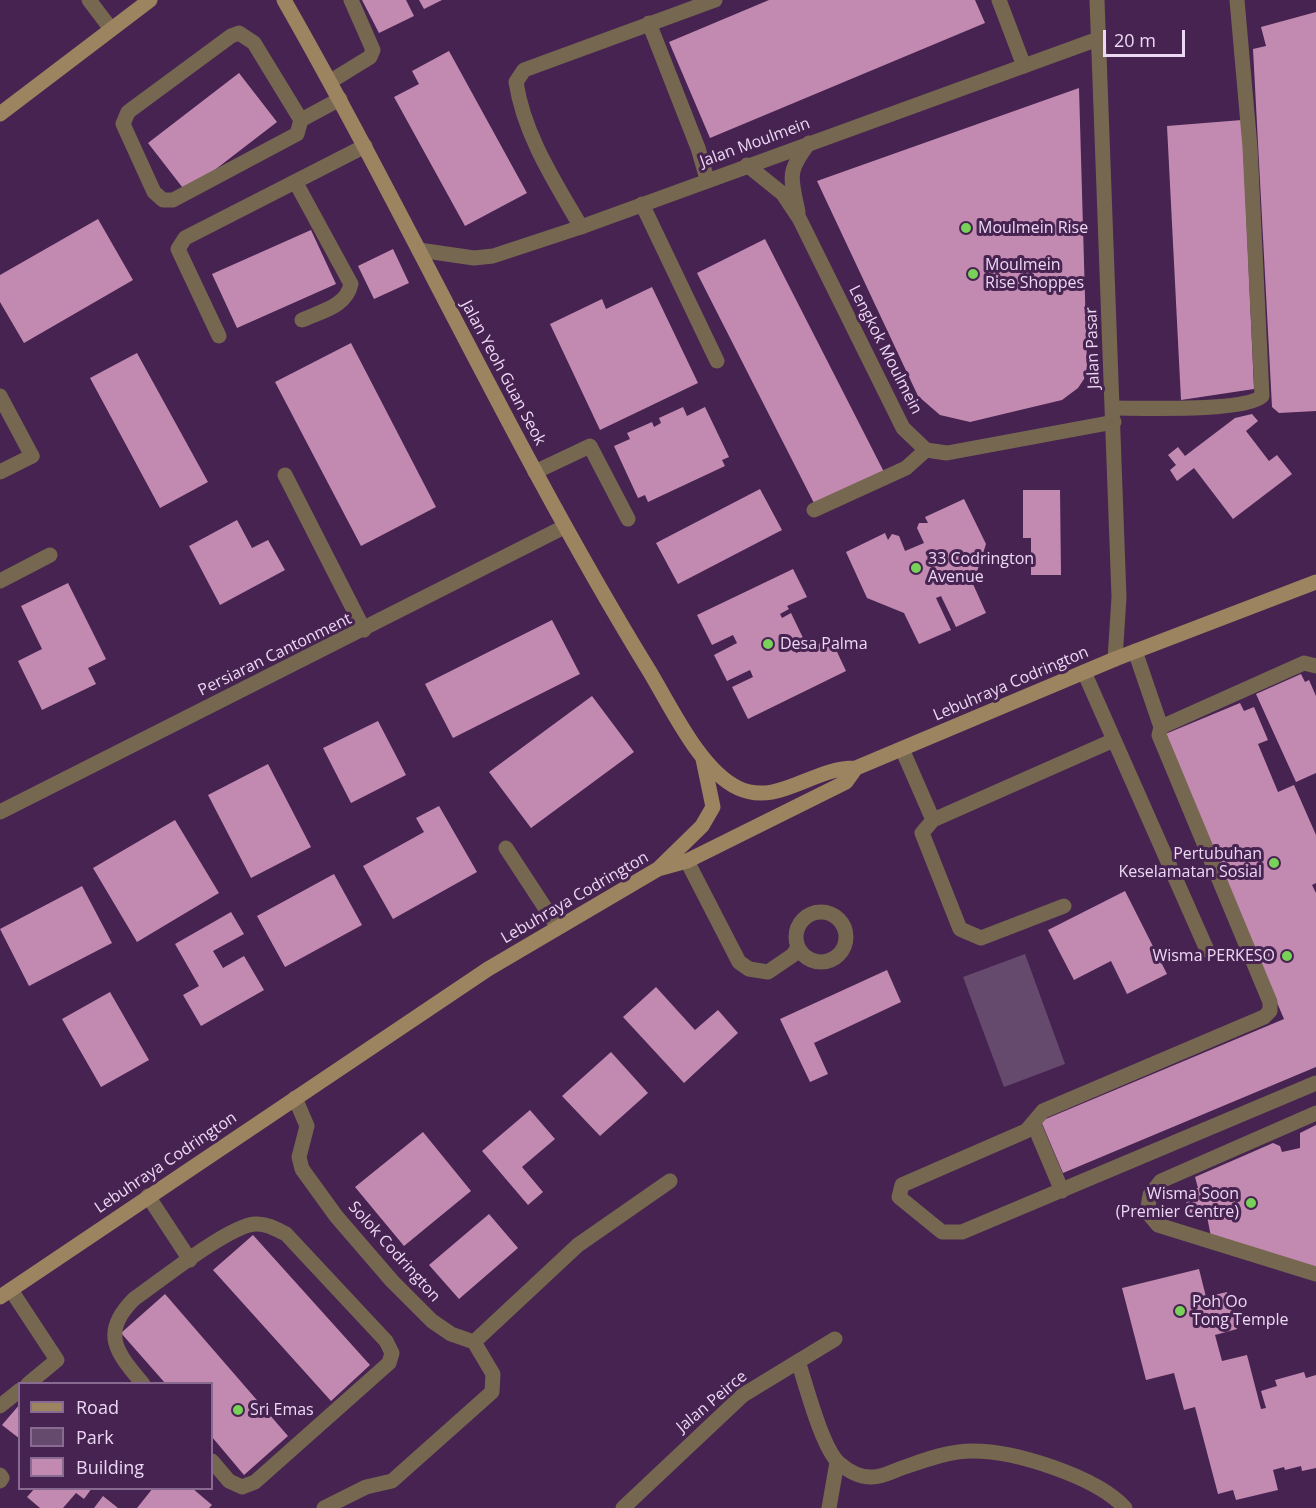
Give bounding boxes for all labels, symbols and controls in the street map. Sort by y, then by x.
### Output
scale bar [1106,18,1188,56]
text: 20 m [1114,28,1156,52]
street label: Jalan Moulmein [697,114,813,172]
place label: Moulmein Rise [978,218,1088,238]
marker: Moulmein Rise [959,221,973,235]
place label: Moulmein Rise Shoppes [985,255,1084,293]
marker: Moulmein Rise Shoppes [966,267,980,281]
street label: Lengkok Moulmein [844,282,926,418]
street label: Jalan Yeoh Guan Seok [457,297,549,449]
street label: Jalan Pasar [1082,307,1104,389]
place label: 33 Codrington Avenue [928,549,1034,587]
marker: 33 Codrington Avenue [909,561,923,575]
street label: Persiaran Cantonment [195,609,355,701]
place label: Desa Palma [780,634,868,654]
marker: Desa Palma [761,637,775,651]
street label: Lebuhraya Codrington [930,643,1092,725]
place label: Pertubuhan Keselamatan Sosial [1118,844,1262,882]
street label: Lebuhraya Codrington [498,848,652,948]
marker: Pertubuhan Keselamatan Sosial [1267,856,1281,870]
place label: Wisma PERKESO [1152,946,1275,966]
marker: Wisma PERKESO [1280,949,1294,963]
street label: Lebuhraya Codrington [91,1108,241,1218]
place label: Wisma Soon (Premier Centre) [1116,1184,1239,1222]
marker: Wisma Soon (Premier Centre) [1244,1196,1258,1210]
street label: Solok Codrington [344,1198,444,1306]
place label: Poh Oo Tong Temple [1192,1292,1289,1330]
marker: Poh Oo Tong Temple [1173,1304,1187,1318]
street label: Jalan Peirce [673,1367,751,1437]
legend [18,1382,213,1490]
text: Road [76,1395,119,1419]
place label: Sri Emas [250,1400,314,1420]
marker: Sri Emas [231,1403,245,1417]
text: Park [76,1425,114,1449]
text: Building [76,1455,144,1479]

